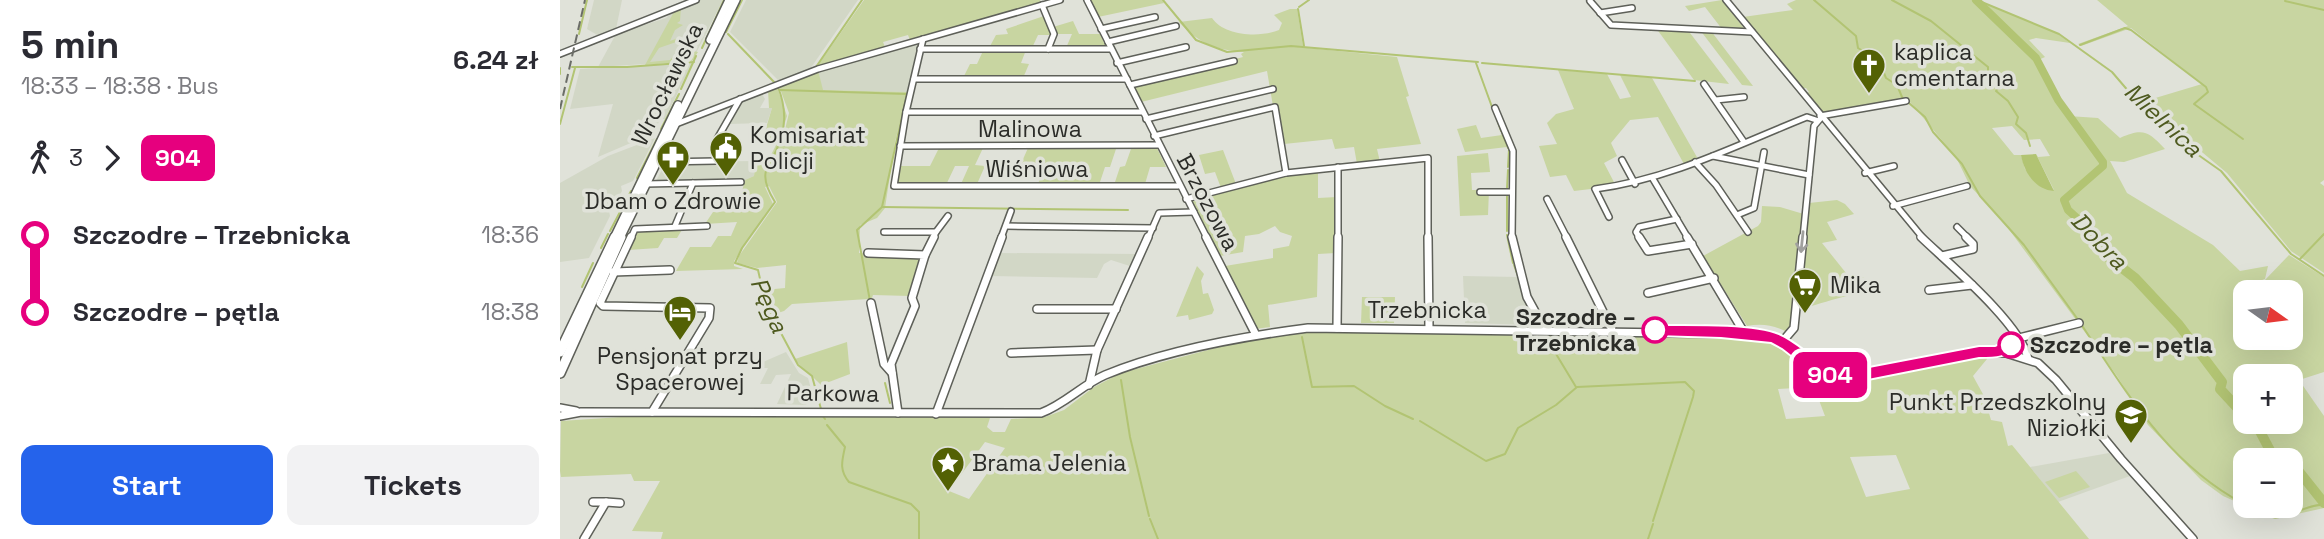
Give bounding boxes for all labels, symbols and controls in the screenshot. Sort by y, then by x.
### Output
street label: Wrocławska [624,17,710,151]
text: 5 min [21,21,119,69]
place label: kaplica cmentarna [1894,37,2015,93]
text: 6.24 zł [453,43,539,77]
church icon: kaplica cmentarna [1850,46,1888,95]
text: 18:33 – 18:38 · Bus [21,71,219,101]
water label: Mielnica [2118,76,2209,164]
street label: Malinowa [978,114,1082,144]
place label: Komisariat Policji [750,120,866,176]
public building icon: Komisariat Policji [707,129,745,178]
pharmacy icon: Dbam o Zdrowie [654,138,692,187]
icon: walk [21,139,59,177]
icon: forward [93,139,131,177]
text: 904 [155,142,201,173]
text: 3 [69,143,83,173]
street label: Brzozowa [1170,148,1246,256]
street label: Wiśniowa [985,154,1089,184]
place label: Dbam o Zdrowie [585,186,761,216]
water label: Dobra [2064,205,2134,276]
text: Szczodre – Trzebnicka [73,218,350,252]
text: 18:36 [481,220,539,250]
one-way arrow [1795,230,1808,253]
supermarket icon: Mika [1786,266,1824,315]
place label: Mika [1830,270,1881,300]
water label: Pęga [744,272,795,338]
north arrow [2233,280,2303,350]
map controls [2233,280,2303,518]
hotel icon: Pensjonat przy Spacerowej [661,293,699,342]
text: Szczodre – pętla [73,295,280,329]
street label: Trzebnicka [1367,295,1487,325]
text: 18:38 [481,297,539,327]
place label: Szczodre – Trzebnicka [1515,302,1636,358]
marker: Szczodre – Trzebnicka [1642,317,1668,343]
place label: Szczodre – pętla [2030,330,2213,360]
marker: Szczodre – pętla [1998,332,2024,358]
place label: Pensjonat przy Spacerowej [597,341,763,397]
line badge: 904 [1790,352,1870,398]
text: 904 [1807,359,1853,390]
button: + [2233,364,2303,434]
street label: Parkowa [786,377,880,409]
place label: Punkt Przedszkolny Niziołki [1889,387,2106,443]
school or university icon: Punkt Przedszkolny Niziołki [2112,396,2150,445]
place icon: Brama Jelenia [929,444,967,493]
button: Start [21,445,273,525]
button: Tickets [287,445,539,525]
place label: Brama Jelenia [972,448,1127,478]
button: − [2233,448,2303,518]

